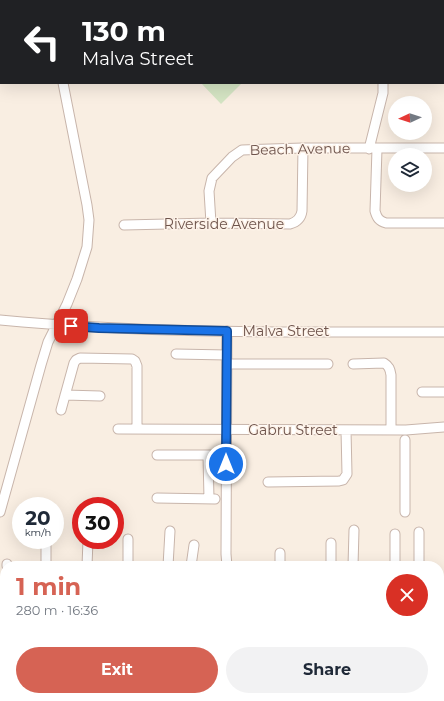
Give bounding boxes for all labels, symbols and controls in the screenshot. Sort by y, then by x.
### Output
text: 130 m [82,14,166,48]
icon: left [16,16,68,68]
text: Malva Street [82,48,194,70]
north arrow [388,96,432,140]
map controls [388,96,432,192]
street label: Beach Avenue [249,139,351,159]
button: layers [388,148,432,192]
street label: Riverside Avenue [164,215,284,233]
pin [54,309,88,343]
icon: arrive [60,315,82,337]
street label: Malva Street [243,322,330,340]
street label: Gabru Street [248,421,338,439]
position arrow [205,443,247,485]
speed limit sign: 30 [72,497,124,549]
text: 20 [25,506,51,530]
text: km/h [25,526,51,539]
text: 1 min [16,572,81,601]
button: close [386,574,428,616]
text: 280 m · 16:36 [16,602,98,618]
button: Exit [16,647,218,693]
button: Share [226,647,428,693]

